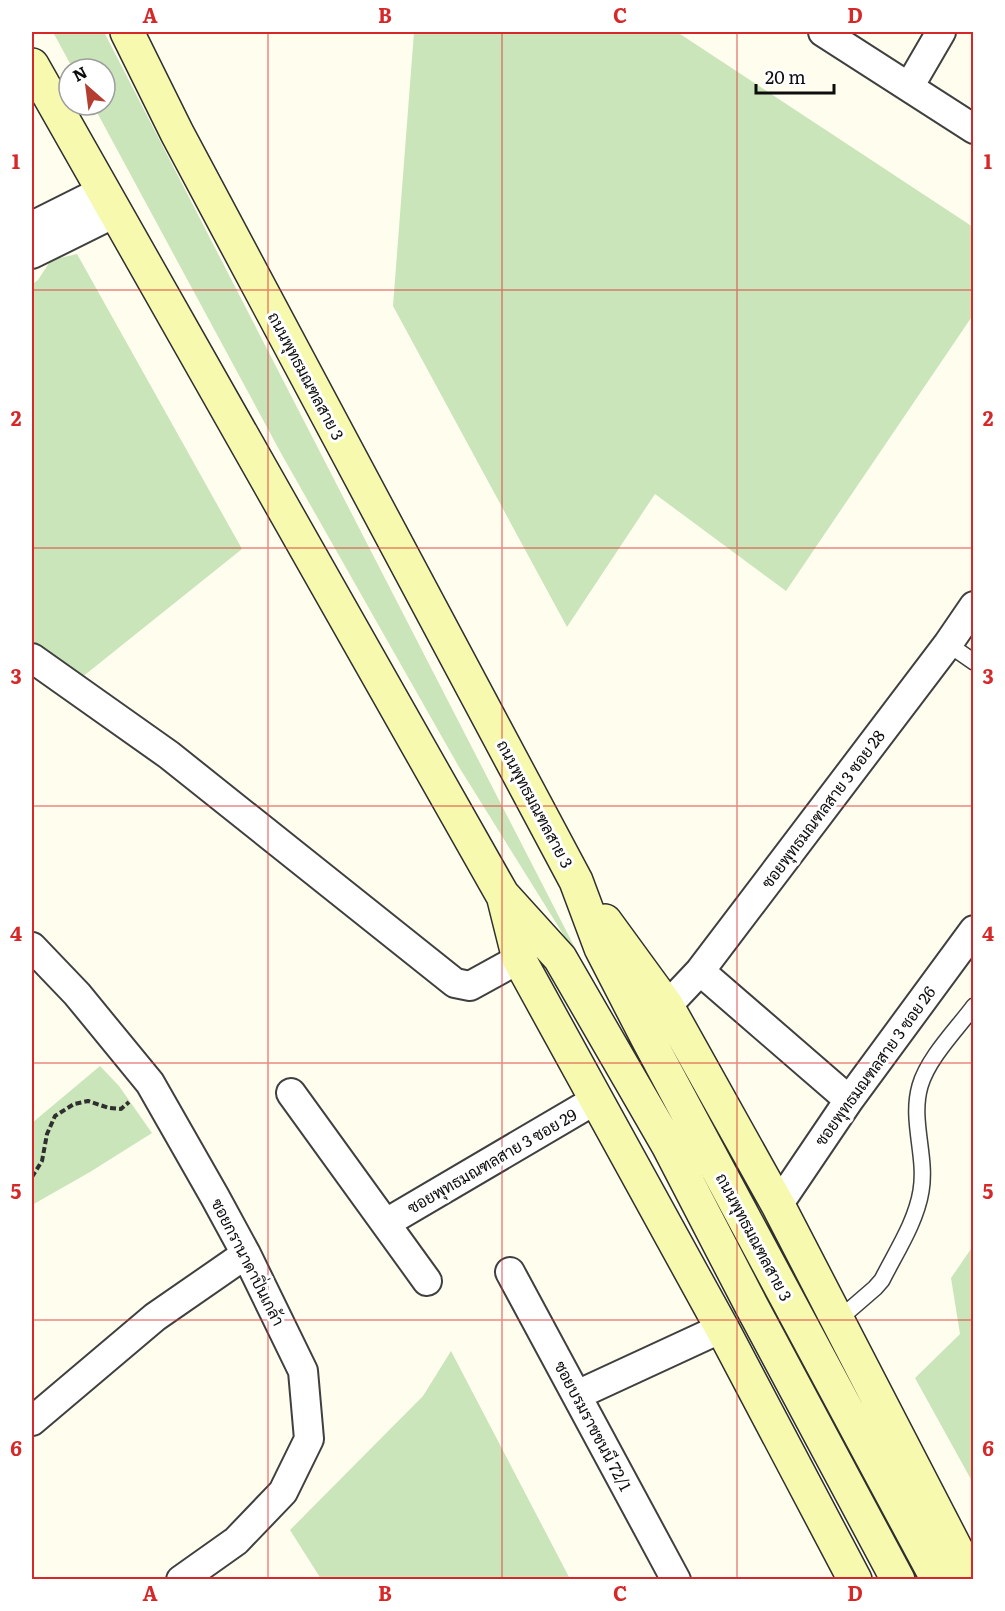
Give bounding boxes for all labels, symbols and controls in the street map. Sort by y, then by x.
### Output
text: A [142,0,158,29]
text: B [378,0,392,29]
text: C [613,0,627,29]
text: D [847,0,863,29]
north arrow [57,57,117,117]
scale bar [756,57,834,95]
text: N [68,59,91,87]
text: 20 m [765,63,806,90]
text: 1 [12,145,20,175]
text: 1 [984,145,992,175]
street label: ถนนพุทธมณฑลสาย 3 [262,307,351,444]
text: 2 [11,402,22,432]
text: 2 [983,402,994,432]
text: 3 [10,660,22,690]
text: 3 [982,660,994,690]
street label: ซอยพุทธมณฑลสาย 3 ซอย 28 [755,724,891,893]
street label: ถนนพุทธมณฑลสาย 3 [491,735,580,872]
text: 4 [10,917,22,947]
text: 4 [982,917,994,947]
street label: ซอยพุทธมณฑลสาย 3 ซอย 26 [808,980,941,1151]
street label: ซอยพุทธมณฑลสาย 3 ซอย 29 [402,1102,581,1219]
street label: ถนนพุทธมณฑลสาย 3 [710,1168,799,1305]
text: 5 [11,1175,22,1205]
text: 5 [983,1175,994,1205]
street label: ซอยกรานาดาปิ่นเกล้า [206,1194,292,1329]
street label: ซอยบรมราชชนนี 72/1 [549,1356,639,1495]
text: 6 [10,1432,22,1462]
text: 6 [982,1432,994,1462]
text: A [142,1577,158,1607]
text: B [378,1577,392,1607]
text: C [613,1577,627,1607]
text: D [847,1577,863,1607]

